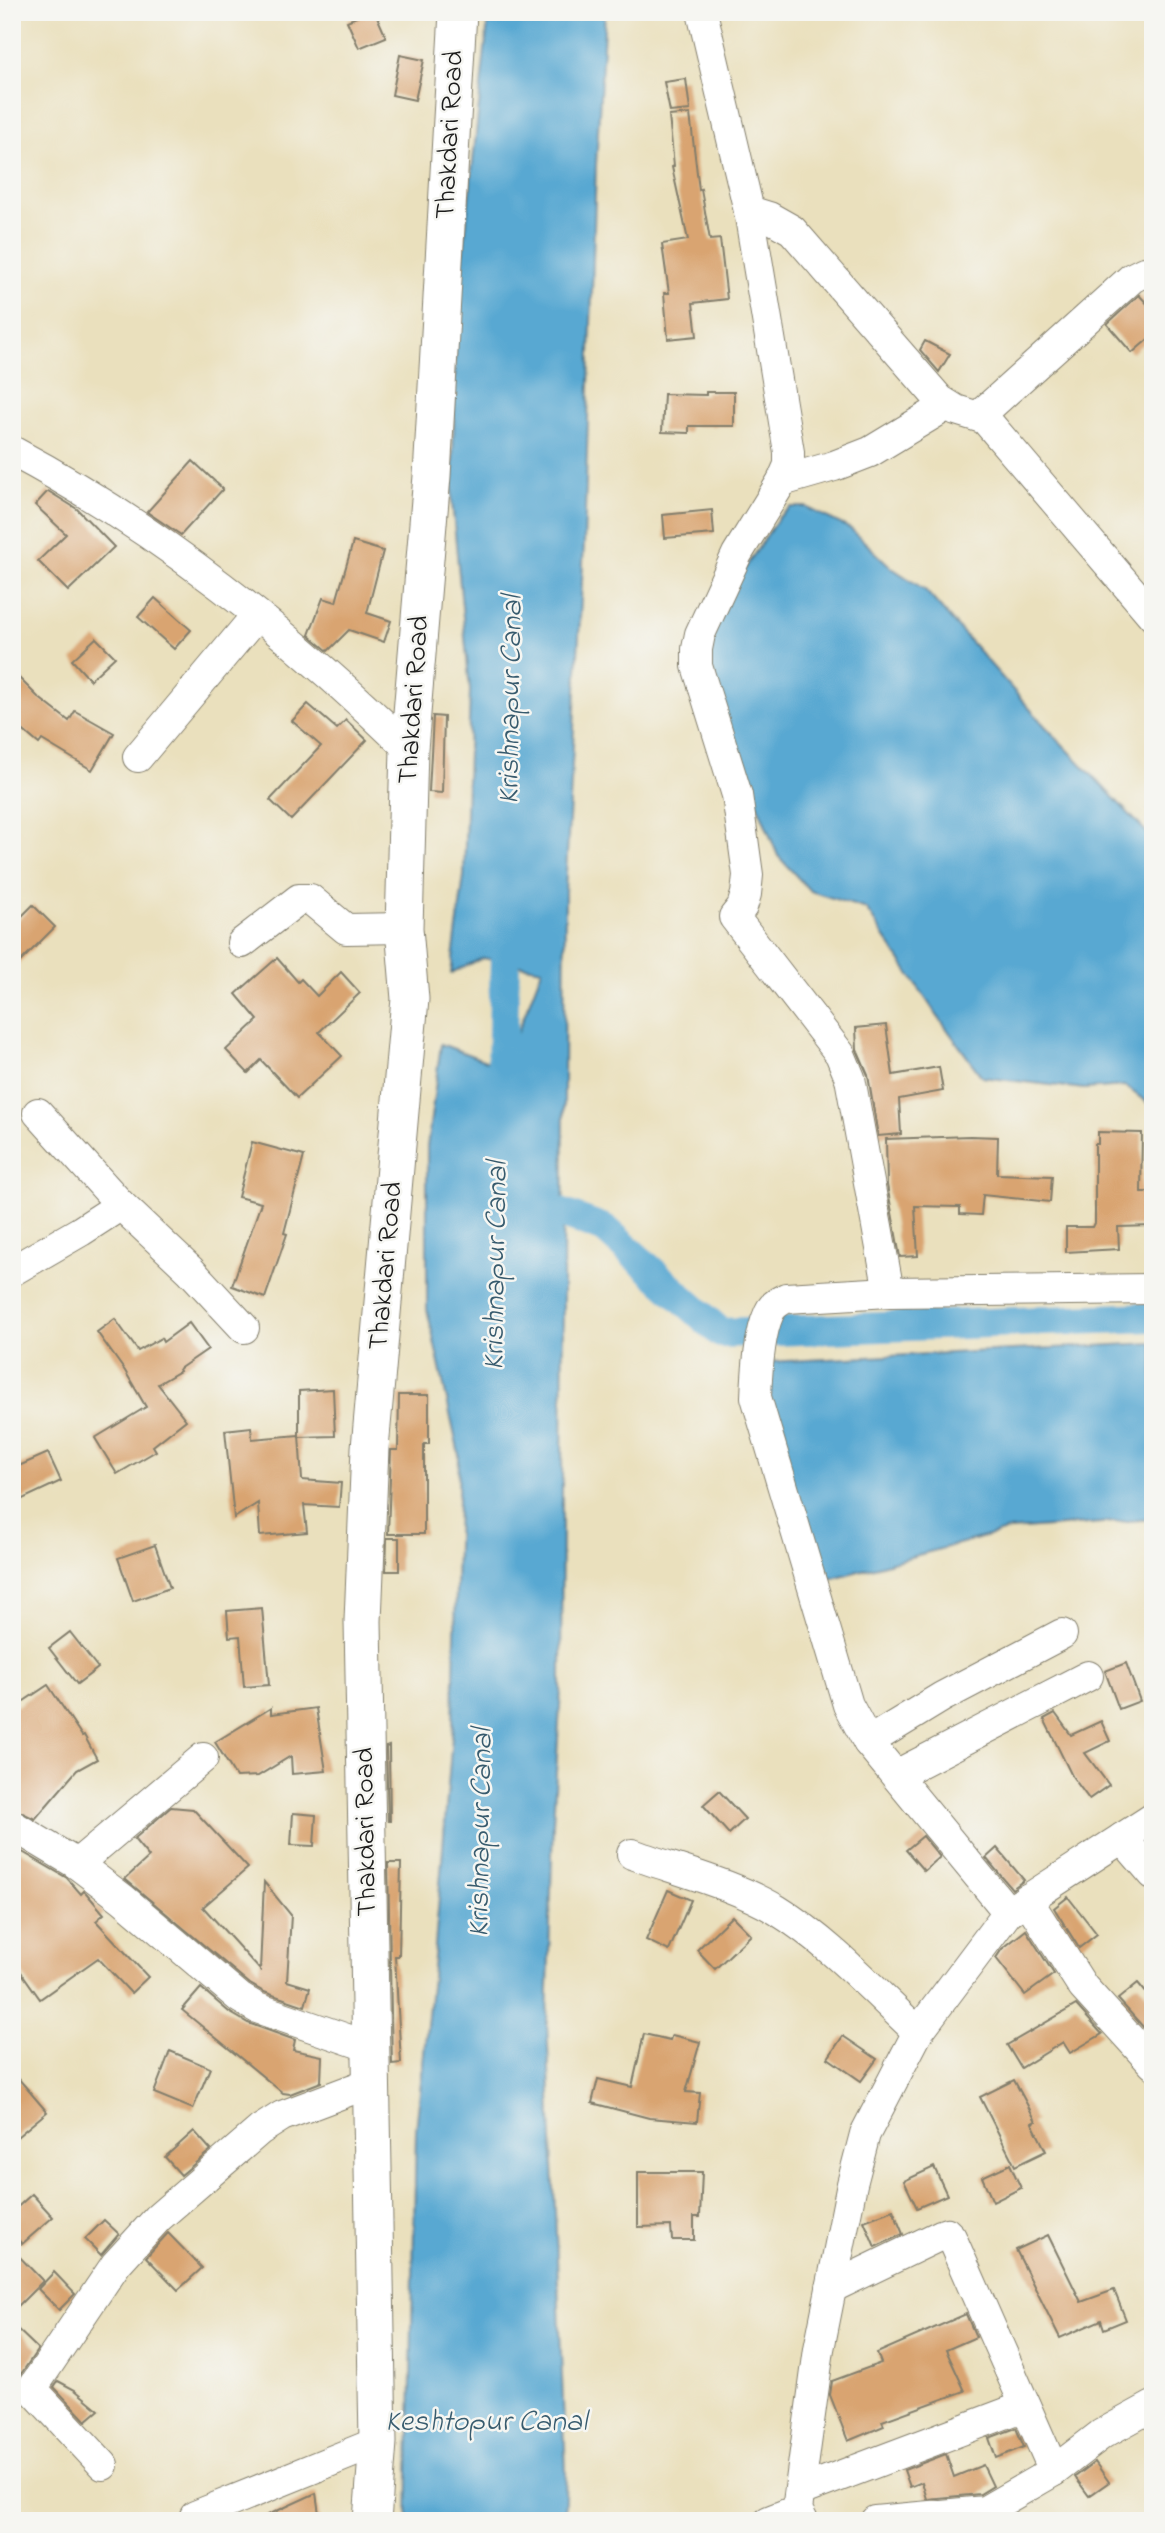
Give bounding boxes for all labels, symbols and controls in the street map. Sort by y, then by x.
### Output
street label: Thakdari Road [426,49,476,221]
water label: Krishnapur Canal [488,591,536,805]
street label: Thakdari Road [389,614,441,786]
water label: Krishnapur Canal [473,1157,521,1371]
street label: Thakdari Road [359,1180,415,1352]
water label: Krishnapur Canal [458,1724,506,1938]
street label: Thakdari Road [345,1747,389,1917]
water label: Keshtopur Canal [385,2401,591,2445]

